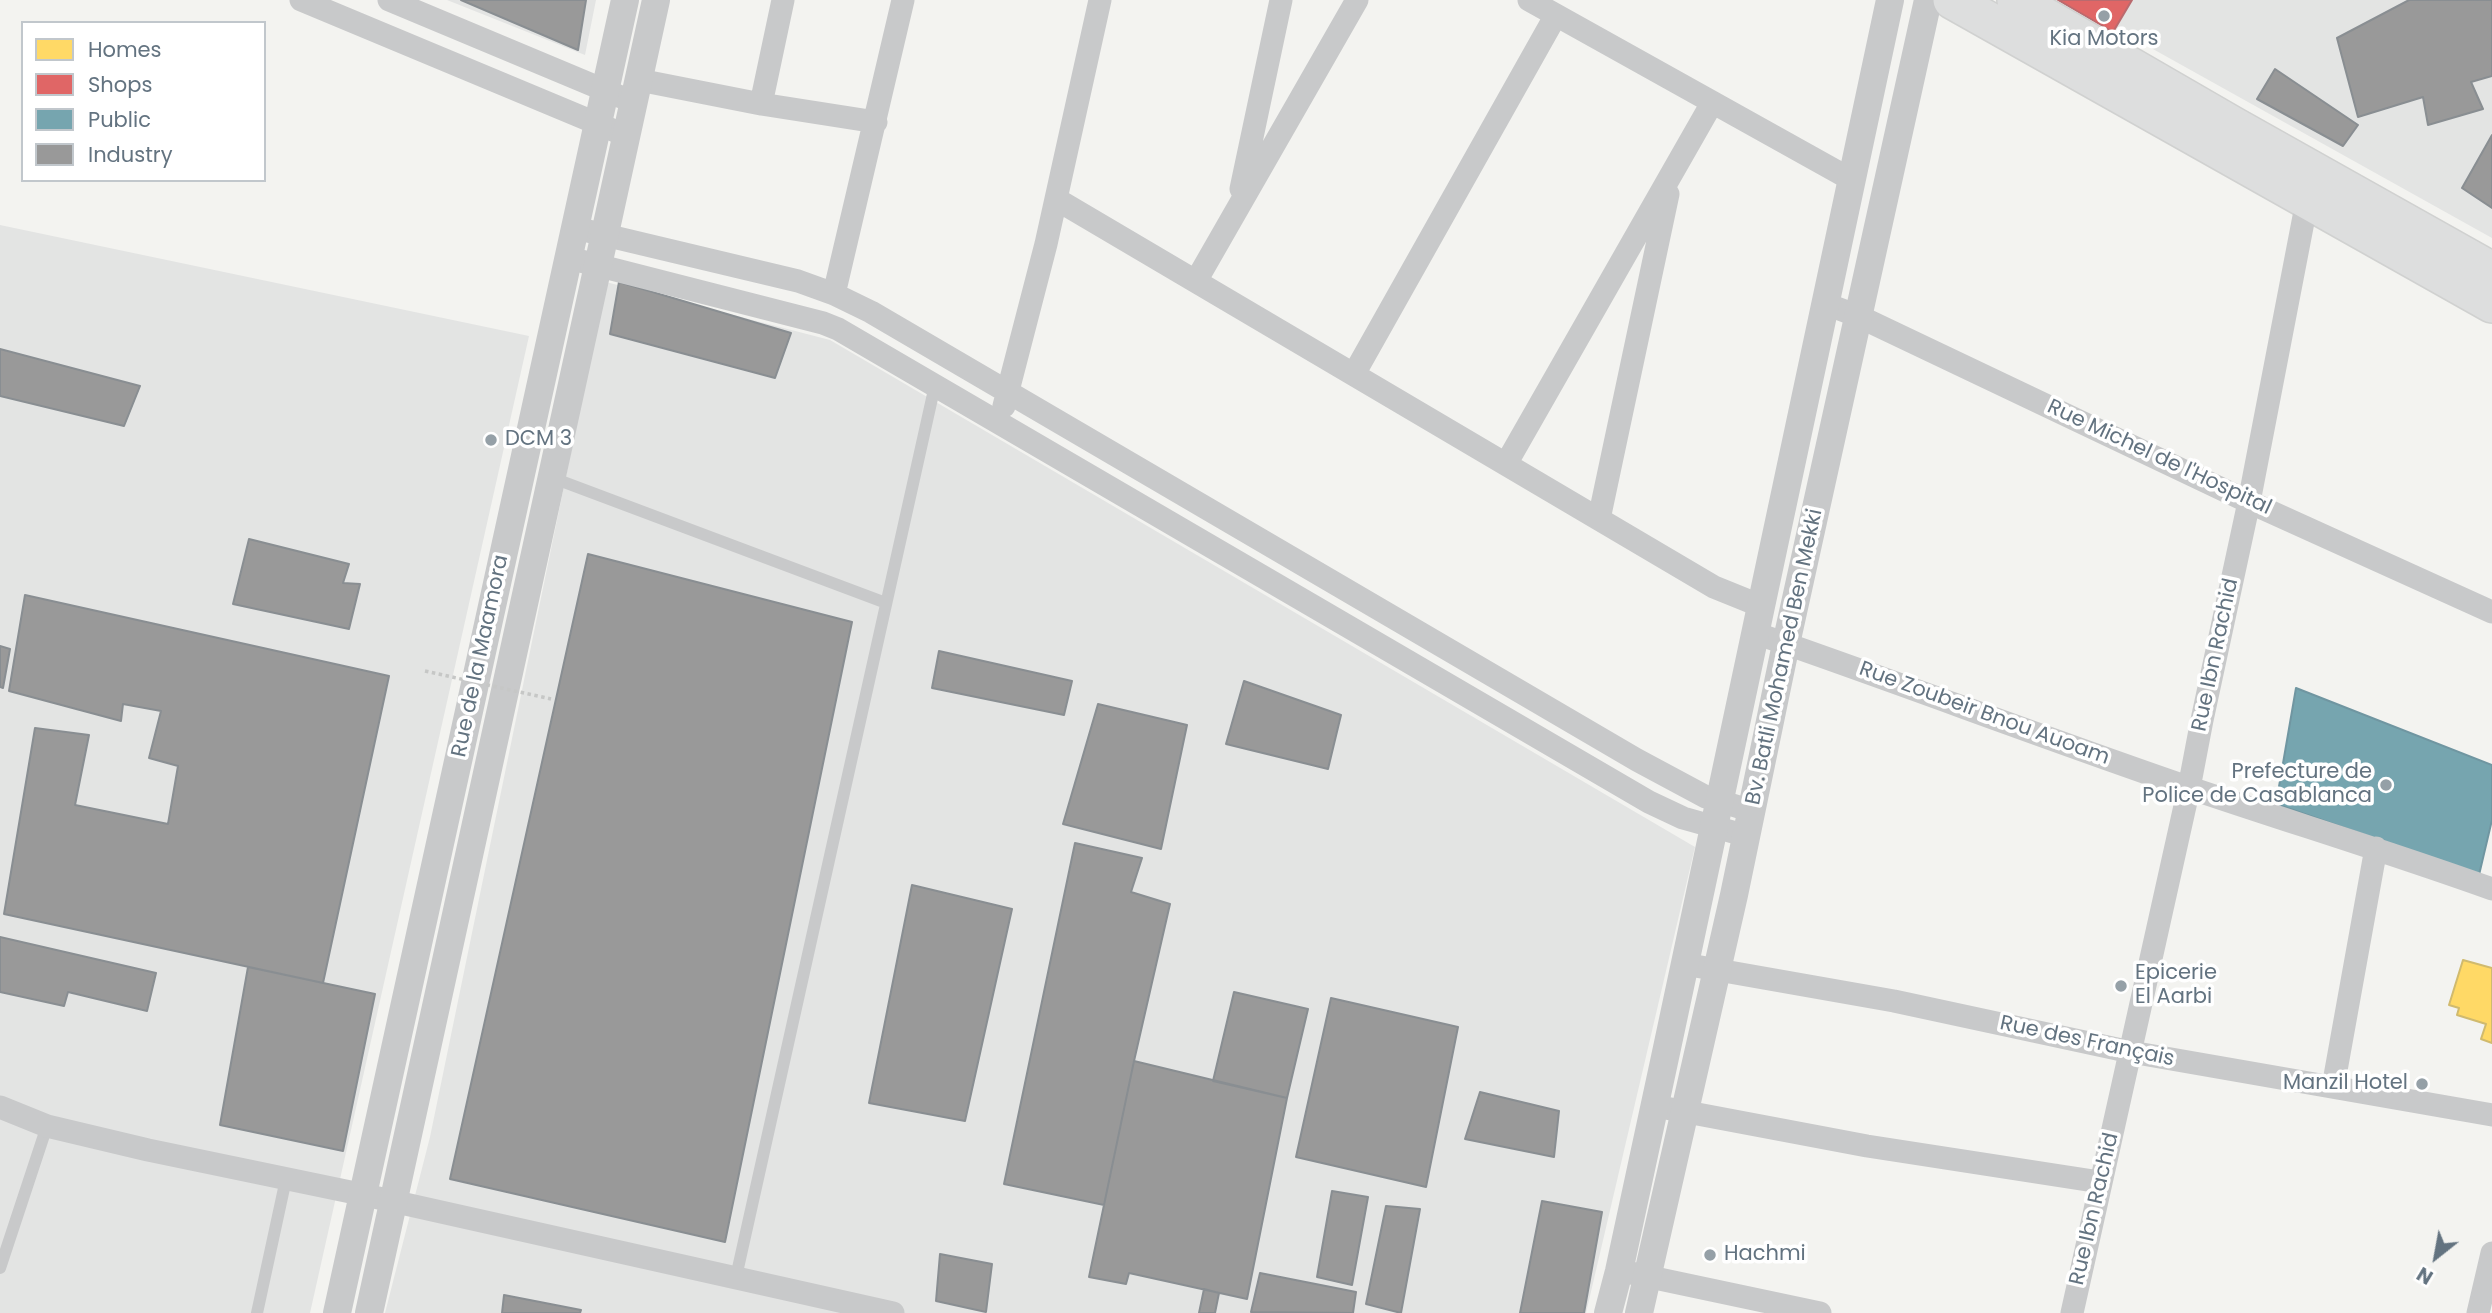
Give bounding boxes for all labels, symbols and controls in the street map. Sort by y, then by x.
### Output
marker: Kia Motors [2096,8,2112,24]
legend [21,21,266,182]
place label: Kia Motors [2050,27,2158,53]
text: Homes [88,35,162,64]
text: Shops [88,70,152,99]
text: Public [88,105,151,134]
text: Industry [88,140,173,169]
street label: Rue Michel de l'Hospital [2043,395,2275,521]
place label: DCM 3 [505,427,572,453]
marker: DCM 3 [483,432,499,448]
street label: Bv. Batli Mohamed Ben Mekki [1741,507,1829,807]
street label: Rue de la Maamora [447,553,515,759]
street label: Rue Ibn Rachid [2187,576,2245,734]
street label: Rue Zoubeir Bnou Auoam [1855,657,2113,771]
place label: Prefecture de Police de Casablanca [2142,760,2372,810]
marker: Prefecture de Police de Casablanca [2378,777,2394,793]
place label: Epicerie El Aarbi [2135,961,2217,1011]
marker: Epicerie El Aarbi [2113,978,2129,994]
street label: Rue des Français [1997,1011,2177,1073]
place label: Manzil Hotel [2283,1071,2408,1097]
marker: Manzil Hotel [2414,1076,2430,1092]
street label: Rue Ibn Rachid [2065,1130,2125,1288]
north arrow [2401,1222,2471,1292]
place label: Hachmi [1724,1242,1806,1268]
marker: Hachmi [1702,1247,1718,1263]
text: N [2412,1260,2438,1291]

